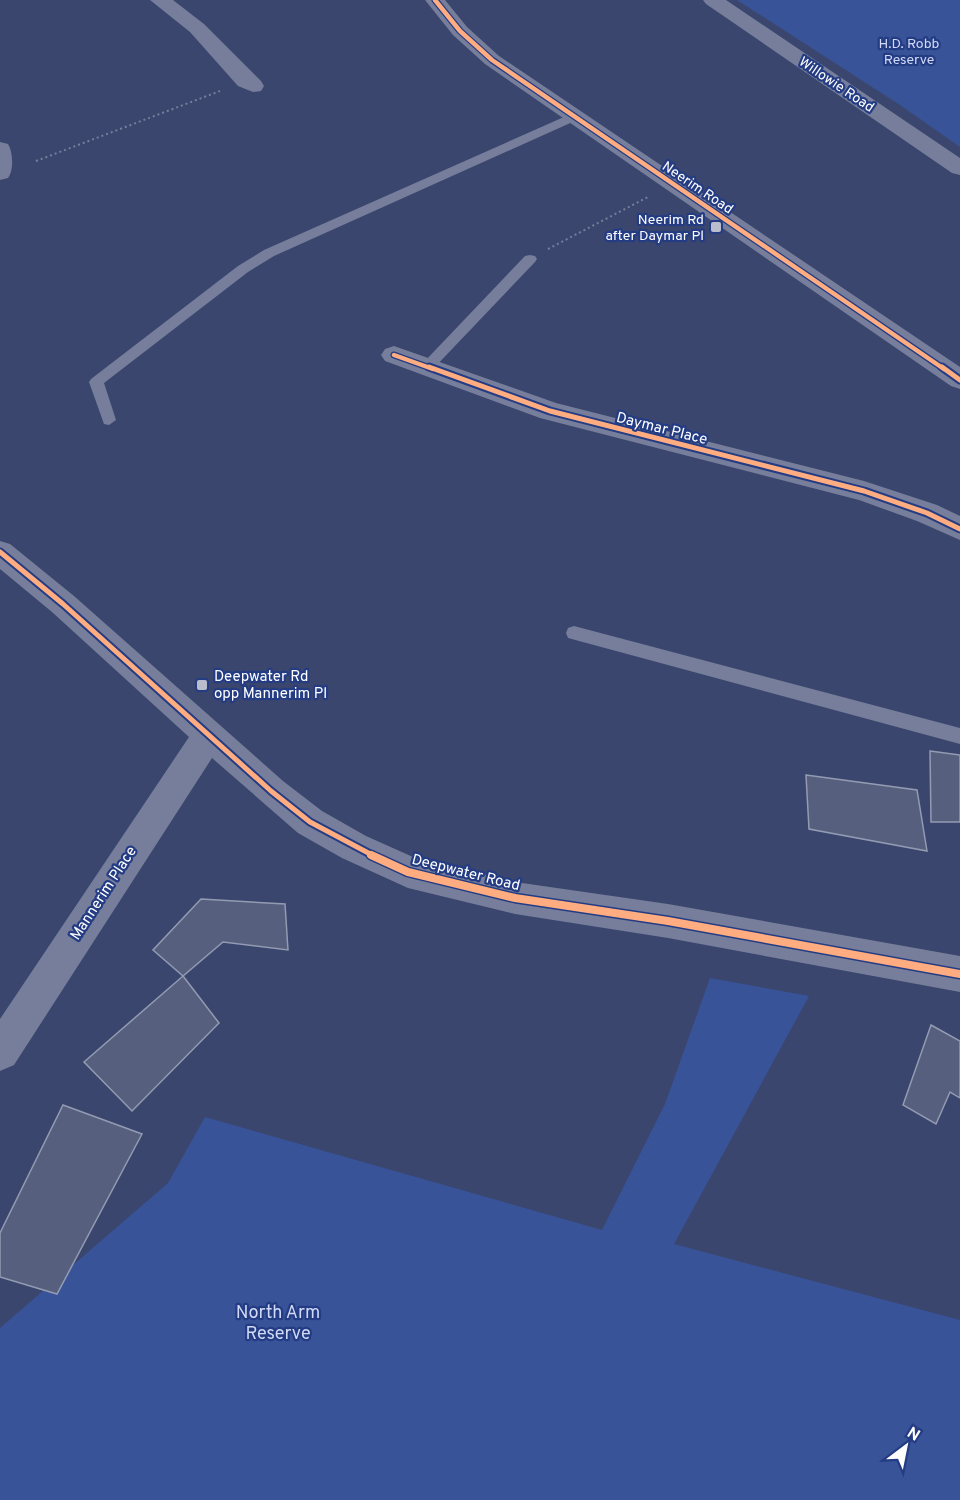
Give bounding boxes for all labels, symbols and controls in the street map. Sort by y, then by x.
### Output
park label: H.D. Robb Reserve [879,36,940,69]
street label: Willowie Road [795,54,877,117]
street label: Neerim Road [658,158,736,218]
place label: Neerim Rd after Daymar Pl [605,212,704,245]
marker: Neerim Rd after Daymar Pl [709,220,723,234]
street label: Daymar Place [614,409,709,450]
place label: Deepwater Rd opp Mannerim Pl [214,668,327,704]
marker: Deepwater Rd opp Mannerim Pl [195,678,209,692]
street label: Mannerim Place [67,843,142,944]
street label: Deepwater Road [409,851,522,896]
park label: North Arm Reserve [236,1302,320,1346]
north arrow [876,1416,936,1476]
text: N [903,1423,923,1447]

